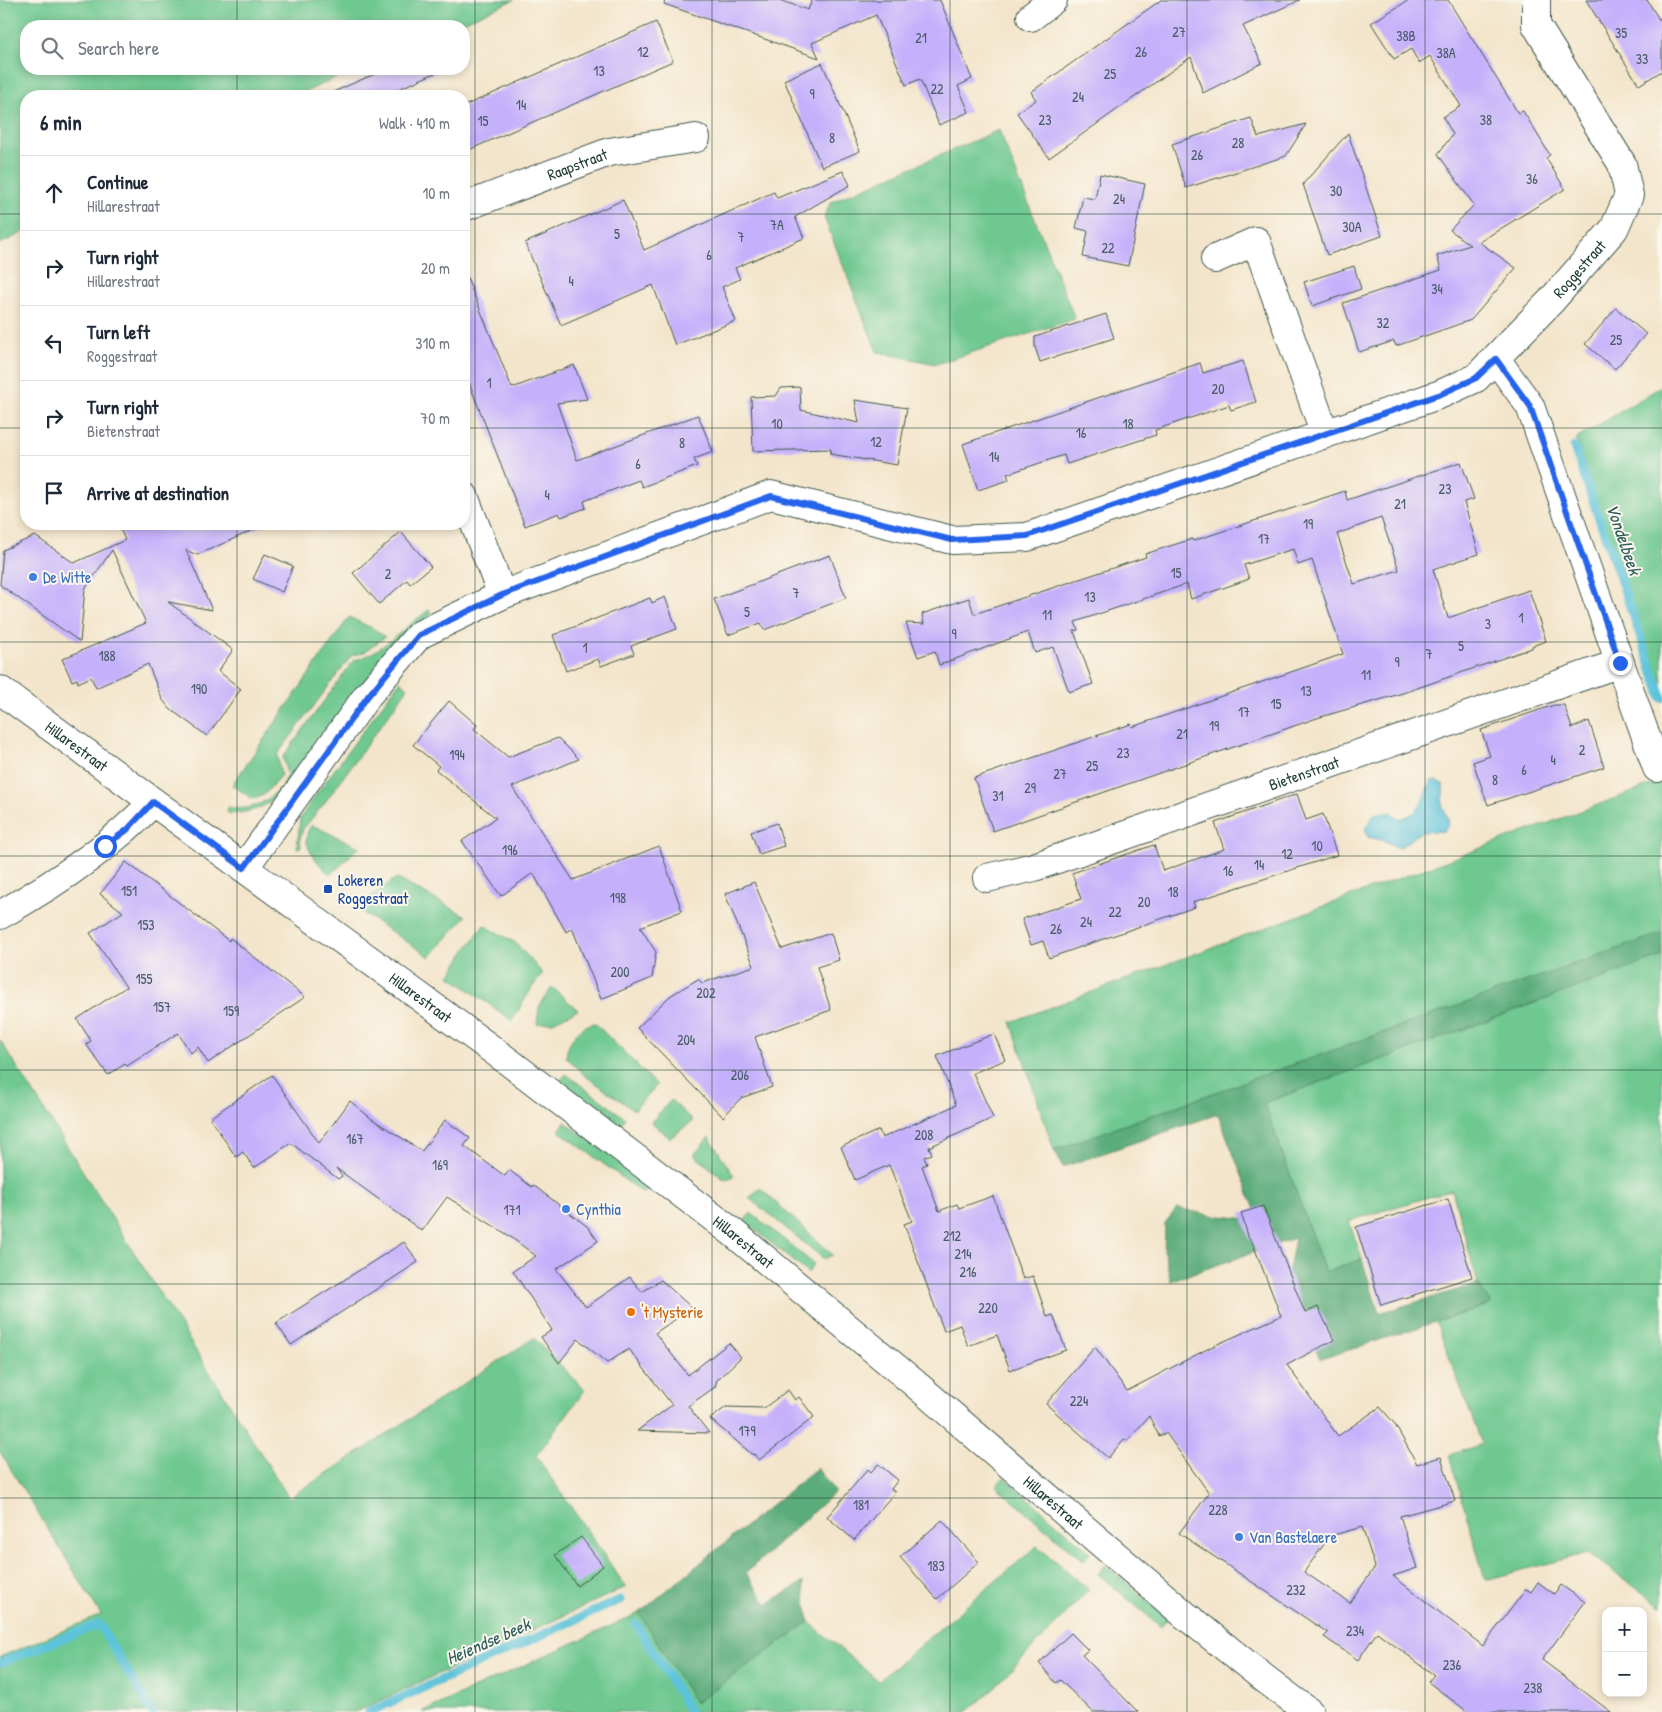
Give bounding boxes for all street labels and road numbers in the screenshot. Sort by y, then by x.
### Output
street label: Raapstraat [544,143,611,185]
street label: Roggestraat [1548,235,1611,303]
street label: Hillarestraat [41,716,113,777]
street label: Bietenstraat [1266,750,1342,795]
street label: Hillarestraat [385,967,457,1028]
street label: Hillarestraat [709,1210,779,1274]
street label: Hillarestraat [1019,1470,1089,1535]

